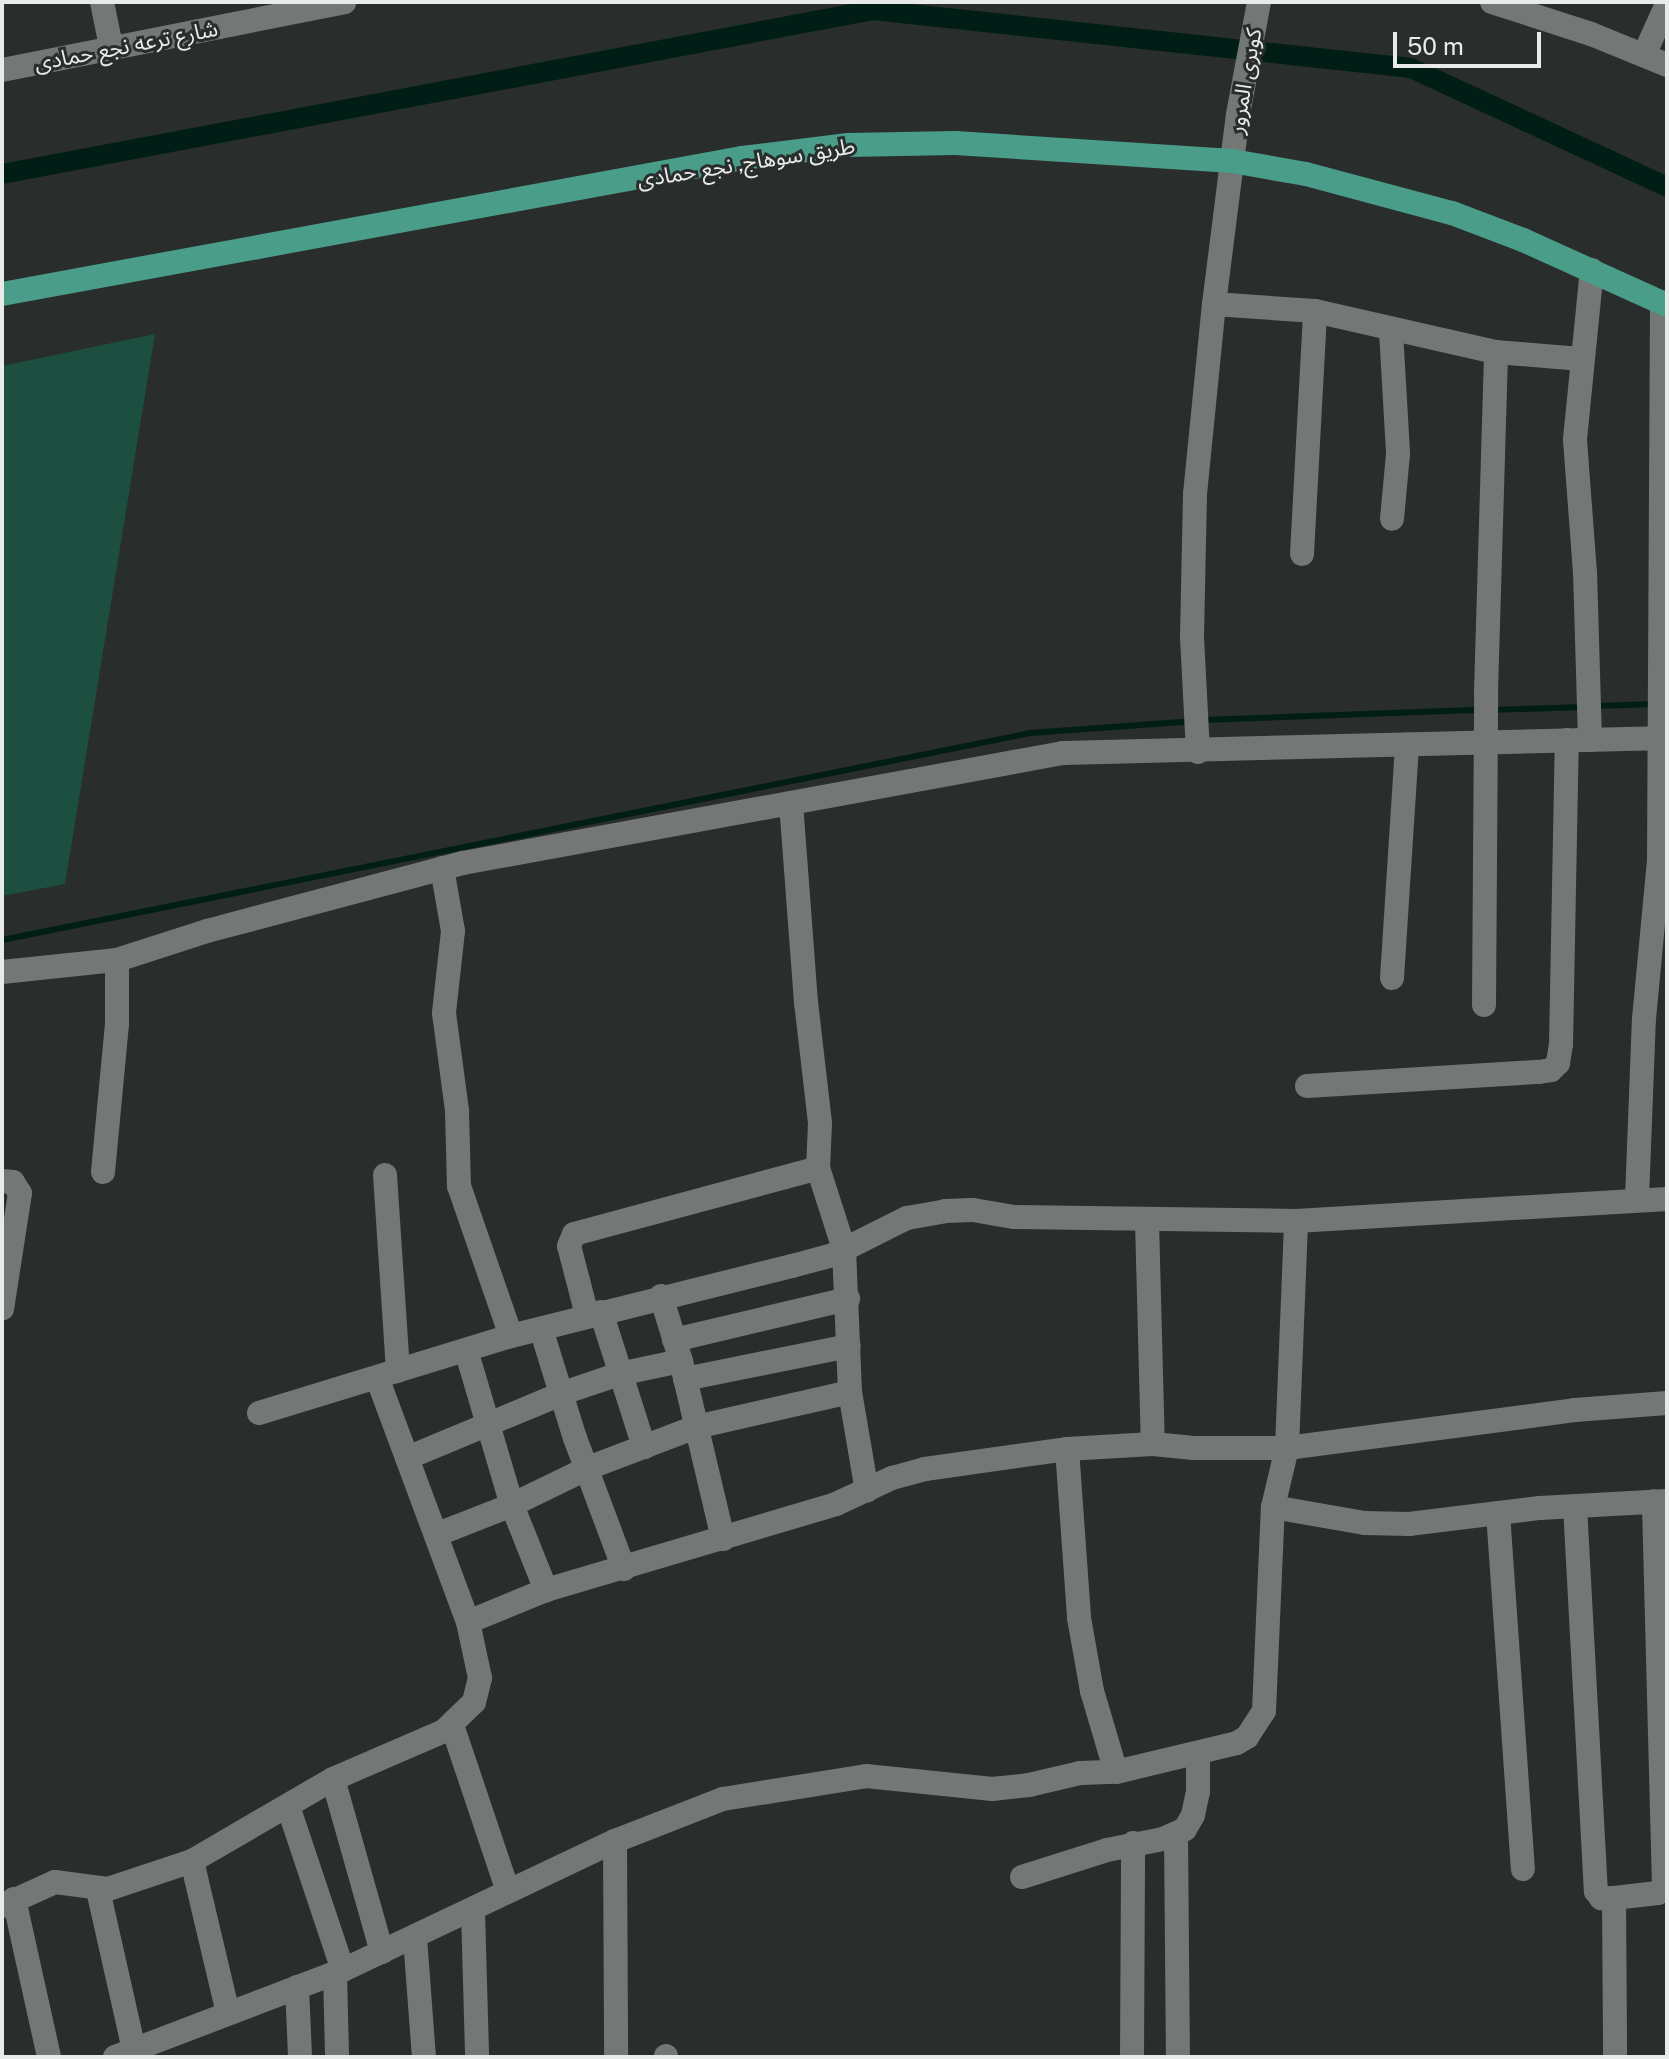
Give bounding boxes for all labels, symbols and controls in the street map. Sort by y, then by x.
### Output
street label: شارع ترعه نجع حمادى [32,15,220,77]
scale bar [1397,16,1545,66]
street label: كوبرى المرور [1223,26,1267,136]
text: 50 m [1407,32,1464,60]
street label: طريق سوهاج, نجع حمادى [635,133,857,193]

